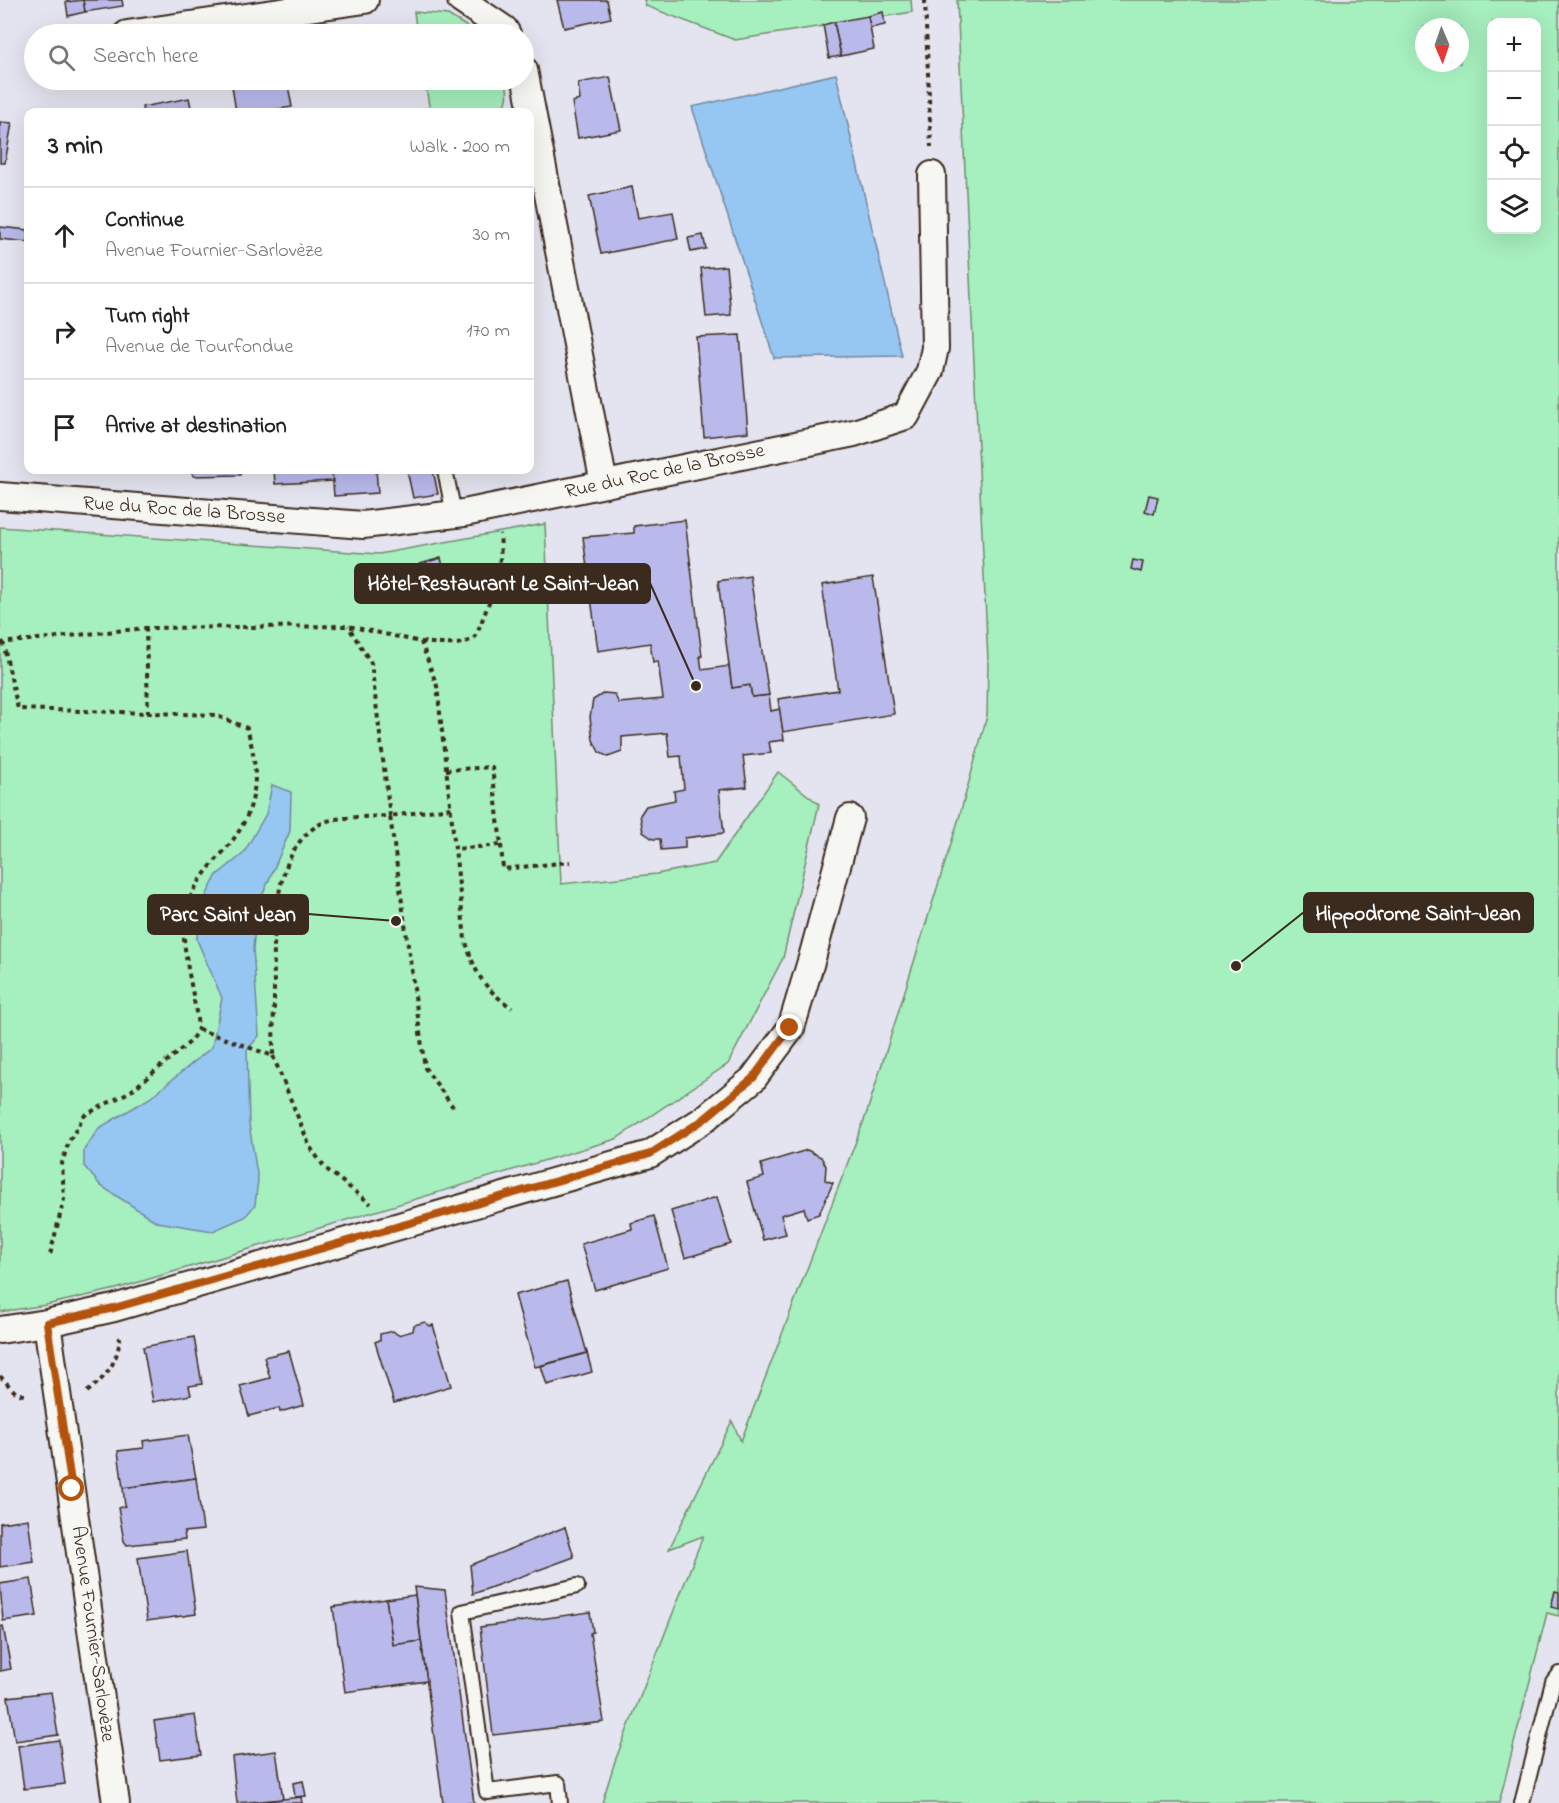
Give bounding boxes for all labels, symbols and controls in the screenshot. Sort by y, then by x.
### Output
north arrow [1415,18,1469,72]
map controls [1487,18,1541,234]
button: + [1487,18,1541,72]
search box [24,24,534,90]
icon: search [45,41,78,74]
text: Search here [93,41,198,73]
button: − [1487,72,1541,126]
button: locate [1487,126,1541,180]
text: 3 min [48,128,103,166]
text: Walk · 200 m [410,133,510,162]
button: layers [1487,180,1541,234]
text: Continue [105,205,184,237]
icon: ahead [48,219,81,252]
text: 30 m [473,221,510,250]
text: Avenue Fournier-Sarlovèze [105,237,323,266]
text: Turn right [105,301,190,333]
icon: right [48,315,81,348]
text: 170 m [466,317,510,346]
text: Avenue de Tourfondue [105,333,294,362]
icon: arrive [48,411,81,444]
text: Arrive at destination [105,411,287,443]
street label: Rue du Roc de la Brosse [563,437,767,507]
street label: Rue du Roc de la Brosse [82,489,286,533]
callout: Hôtel-Restaurant Le Saint-Jean [355,564,650,603]
text: Hôtel-Restaurant Le Saint-Jean [367,570,639,600]
callout: Hippodrome Saint-Jean [1304,893,1533,932]
callout: Parc Saint Jean [148,895,308,934]
text: Hippodrome Saint-Jean [1315,900,1521,930]
text: Parc Saint Jean [160,901,296,931]
route end [776,1014,802,1040]
route start [58,1475,84,1501]
street label: Avenue Fournier-Sarlovèze [62,1524,122,1744]

